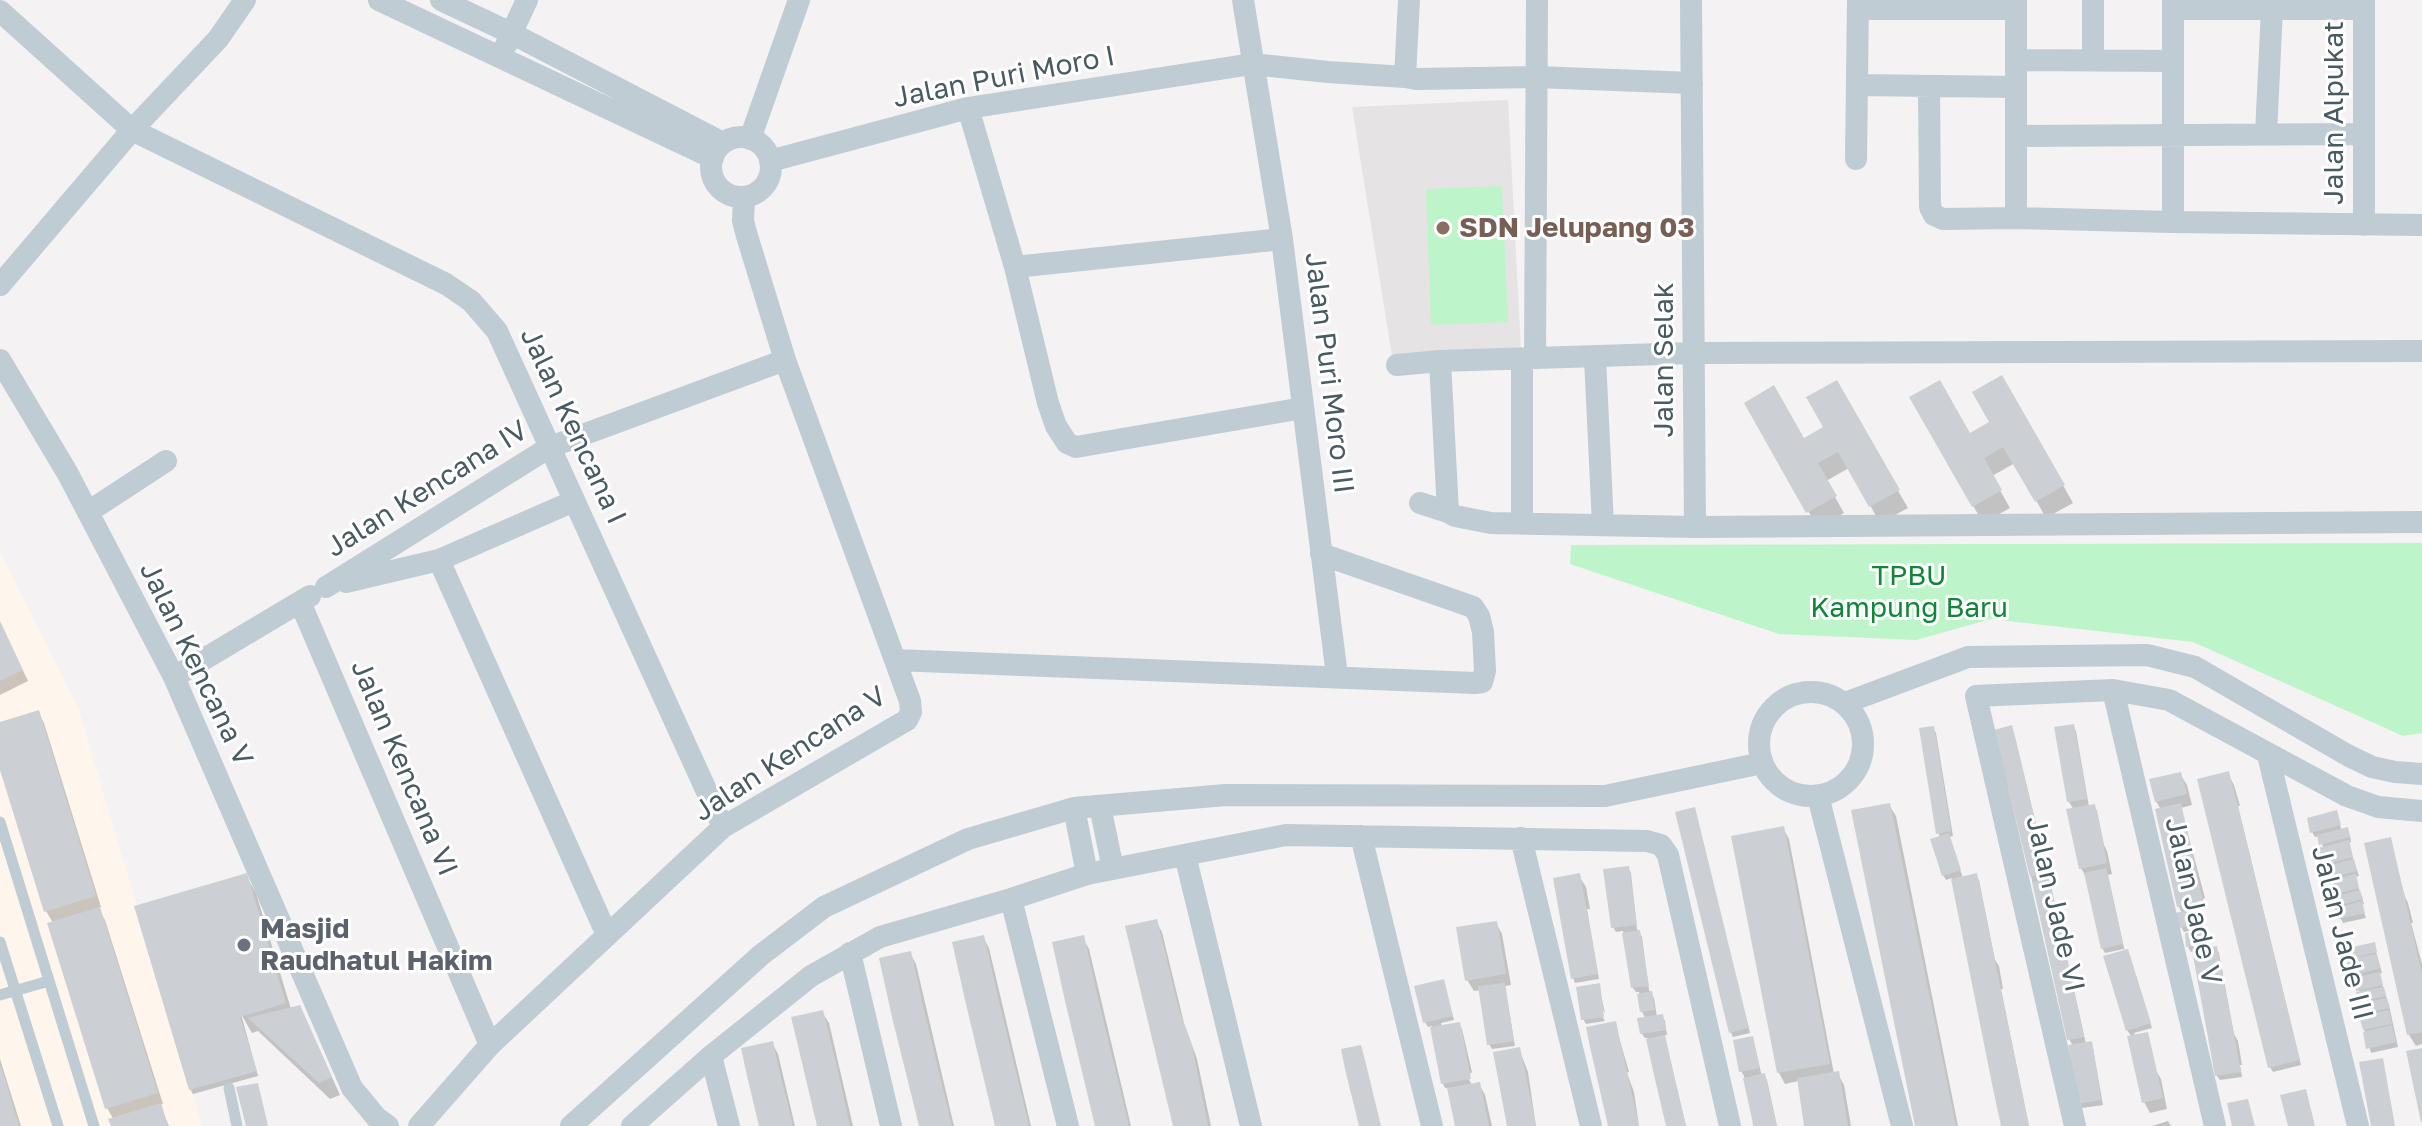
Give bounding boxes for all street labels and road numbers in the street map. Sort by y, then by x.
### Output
street label: Jalan Alpukat [2317,21,2351,205]
street label: Jalan Puri Moro I [890,39,1118,115]
street label: Jalan Puri Moro III [1298,250,1360,496]
street label: Jalan Selak [1647,282,1681,438]
street label: Jalan Kencana I [513,323,633,529]
street label: Jalan Kencana IV [320,413,534,565]
street label: Jalan Kencana V [132,557,260,771]
street label: Jalan Kencana VI [343,655,465,881]
street label: Jalan Kencana V [688,679,892,829]
street label: Jalan Jade VI [2018,813,2092,995]
street label: Jalan Jade V [2157,814,2229,988]
street label: Jalan Jade III [2304,842,2380,1024]

